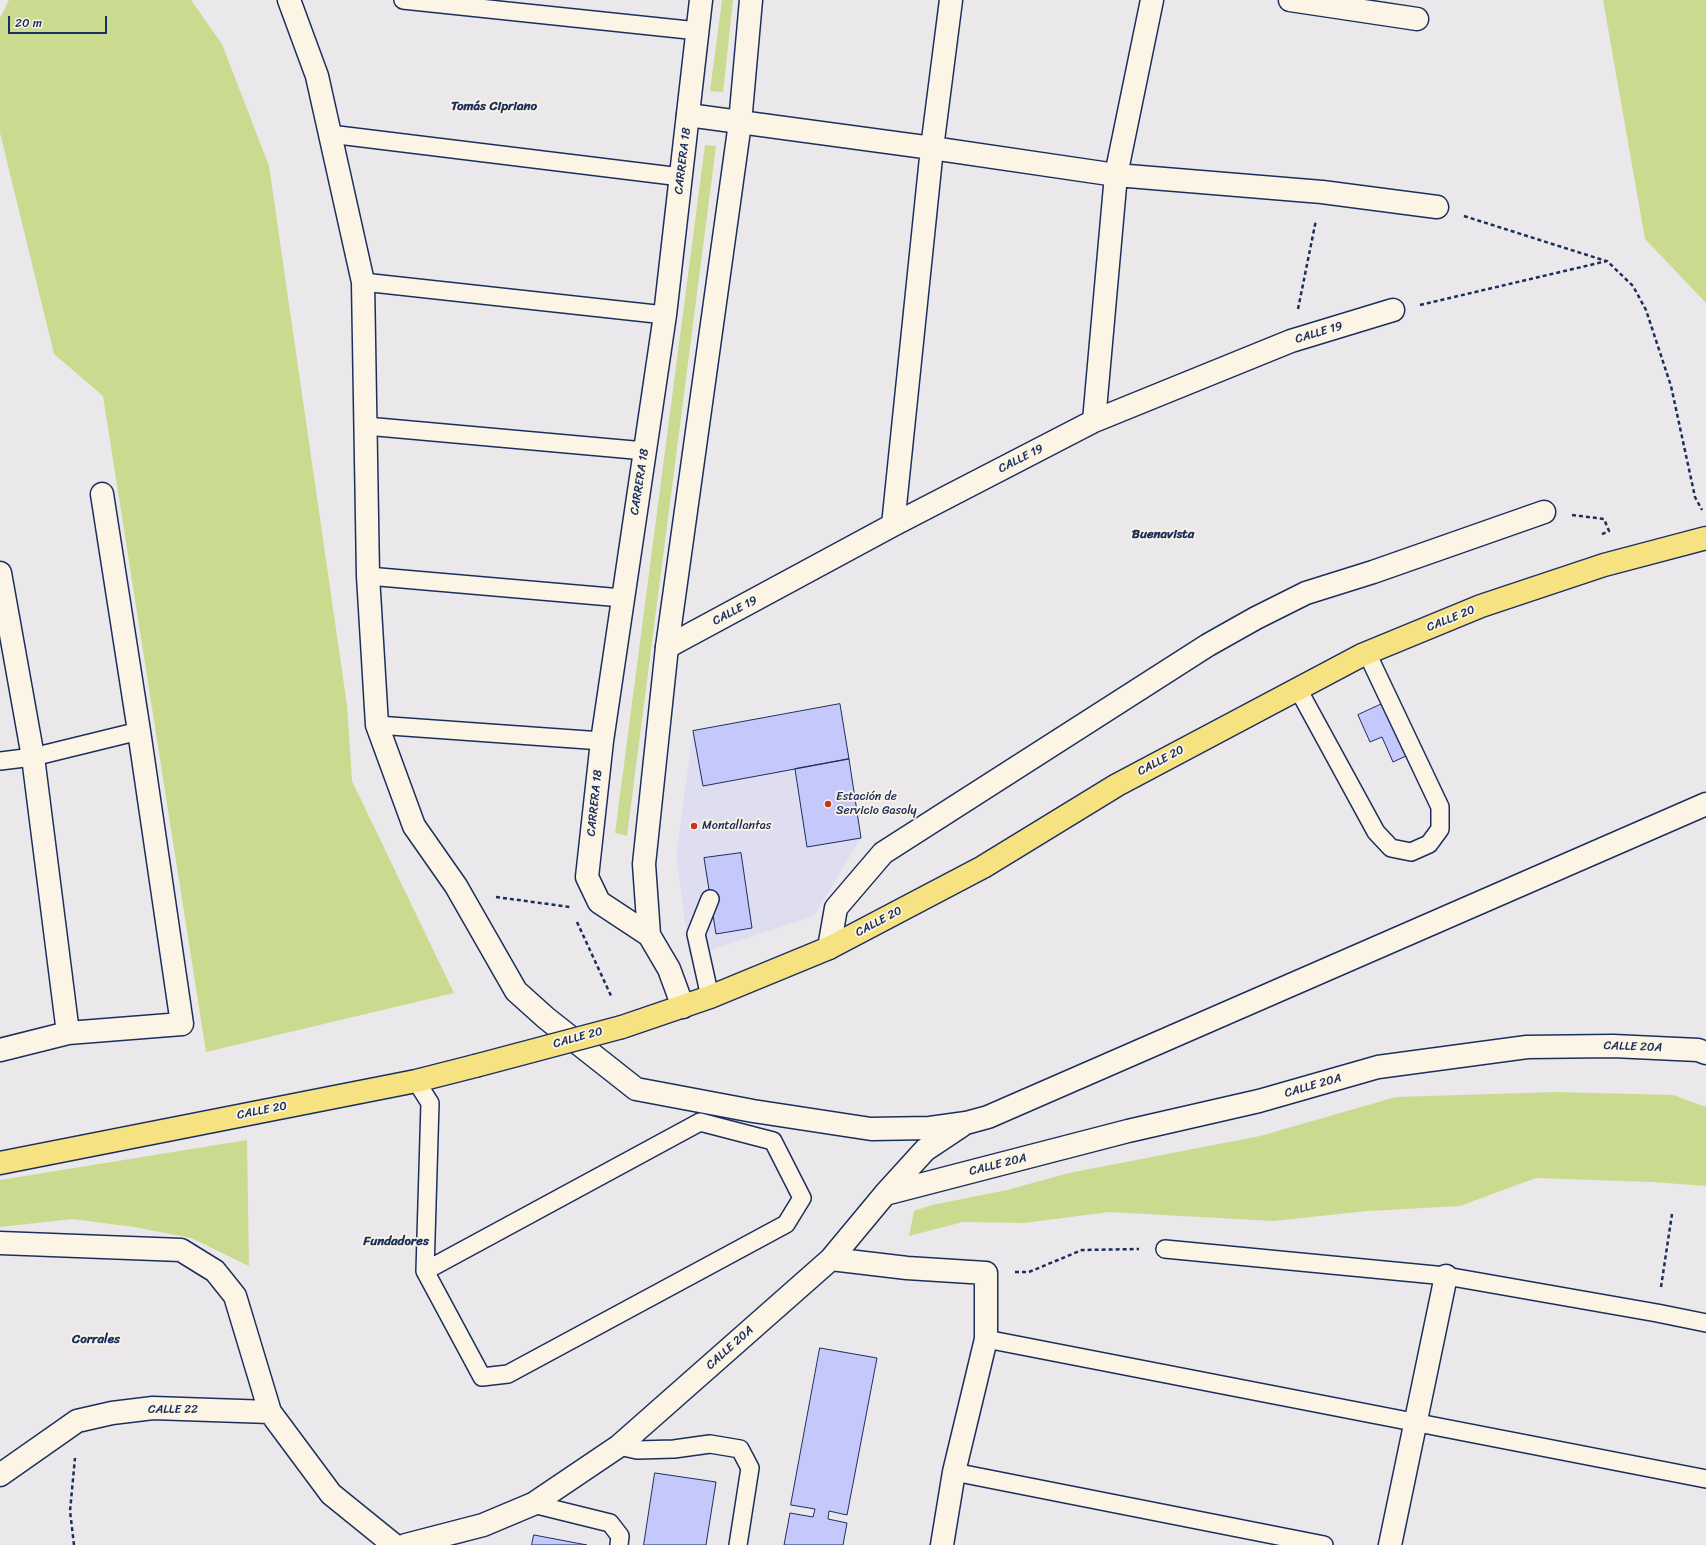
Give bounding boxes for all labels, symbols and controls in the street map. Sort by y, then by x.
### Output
scale bar [10,8,109,34]
text: 20 m [15,12,42,34]
district label: Tomás Cipriano [451,99,537,115]
street label: CARRERA 18 [672,127,694,195]
street label: CALLE 19 [1294,319,1344,347]
street label: CALLE 19 [996,442,1046,476]
street label: CARRERA 18 [628,448,652,516]
district label: Buenavista [1132,527,1194,543]
street label: CALLE 19 [710,593,760,629]
street label: CALLE 20 [1425,603,1477,635]
street label: CALLE 20 [1135,743,1187,779]
street label: CARRERA 18 [584,769,606,837]
place label: Estación de Servicio Gasoly [836,790,917,818]
marker: Estación de Servicio Gasoly [823,799,833,809]
place label: Montallantas [702,819,771,833]
marker: Montallantas [689,821,699,831]
street label: CALLE 20 [853,904,905,940]
street label: CALLE 20 [552,1024,604,1052]
street label: CALLE 20A [1603,1039,1663,1055]
street label: CALLE 20A [1283,1071,1343,1101]
street label: CALLE 20 [236,1099,288,1123]
street label: CALLE 20A [968,1151,1028,1179]
district label: Fundadores [363,1234,429,1250]
street label: CALLE 20A [703,1323,757,1373]
district label: Corrales [72,1332,120,1348]
street label: CALLE 22 [148,1403,198,1417]

